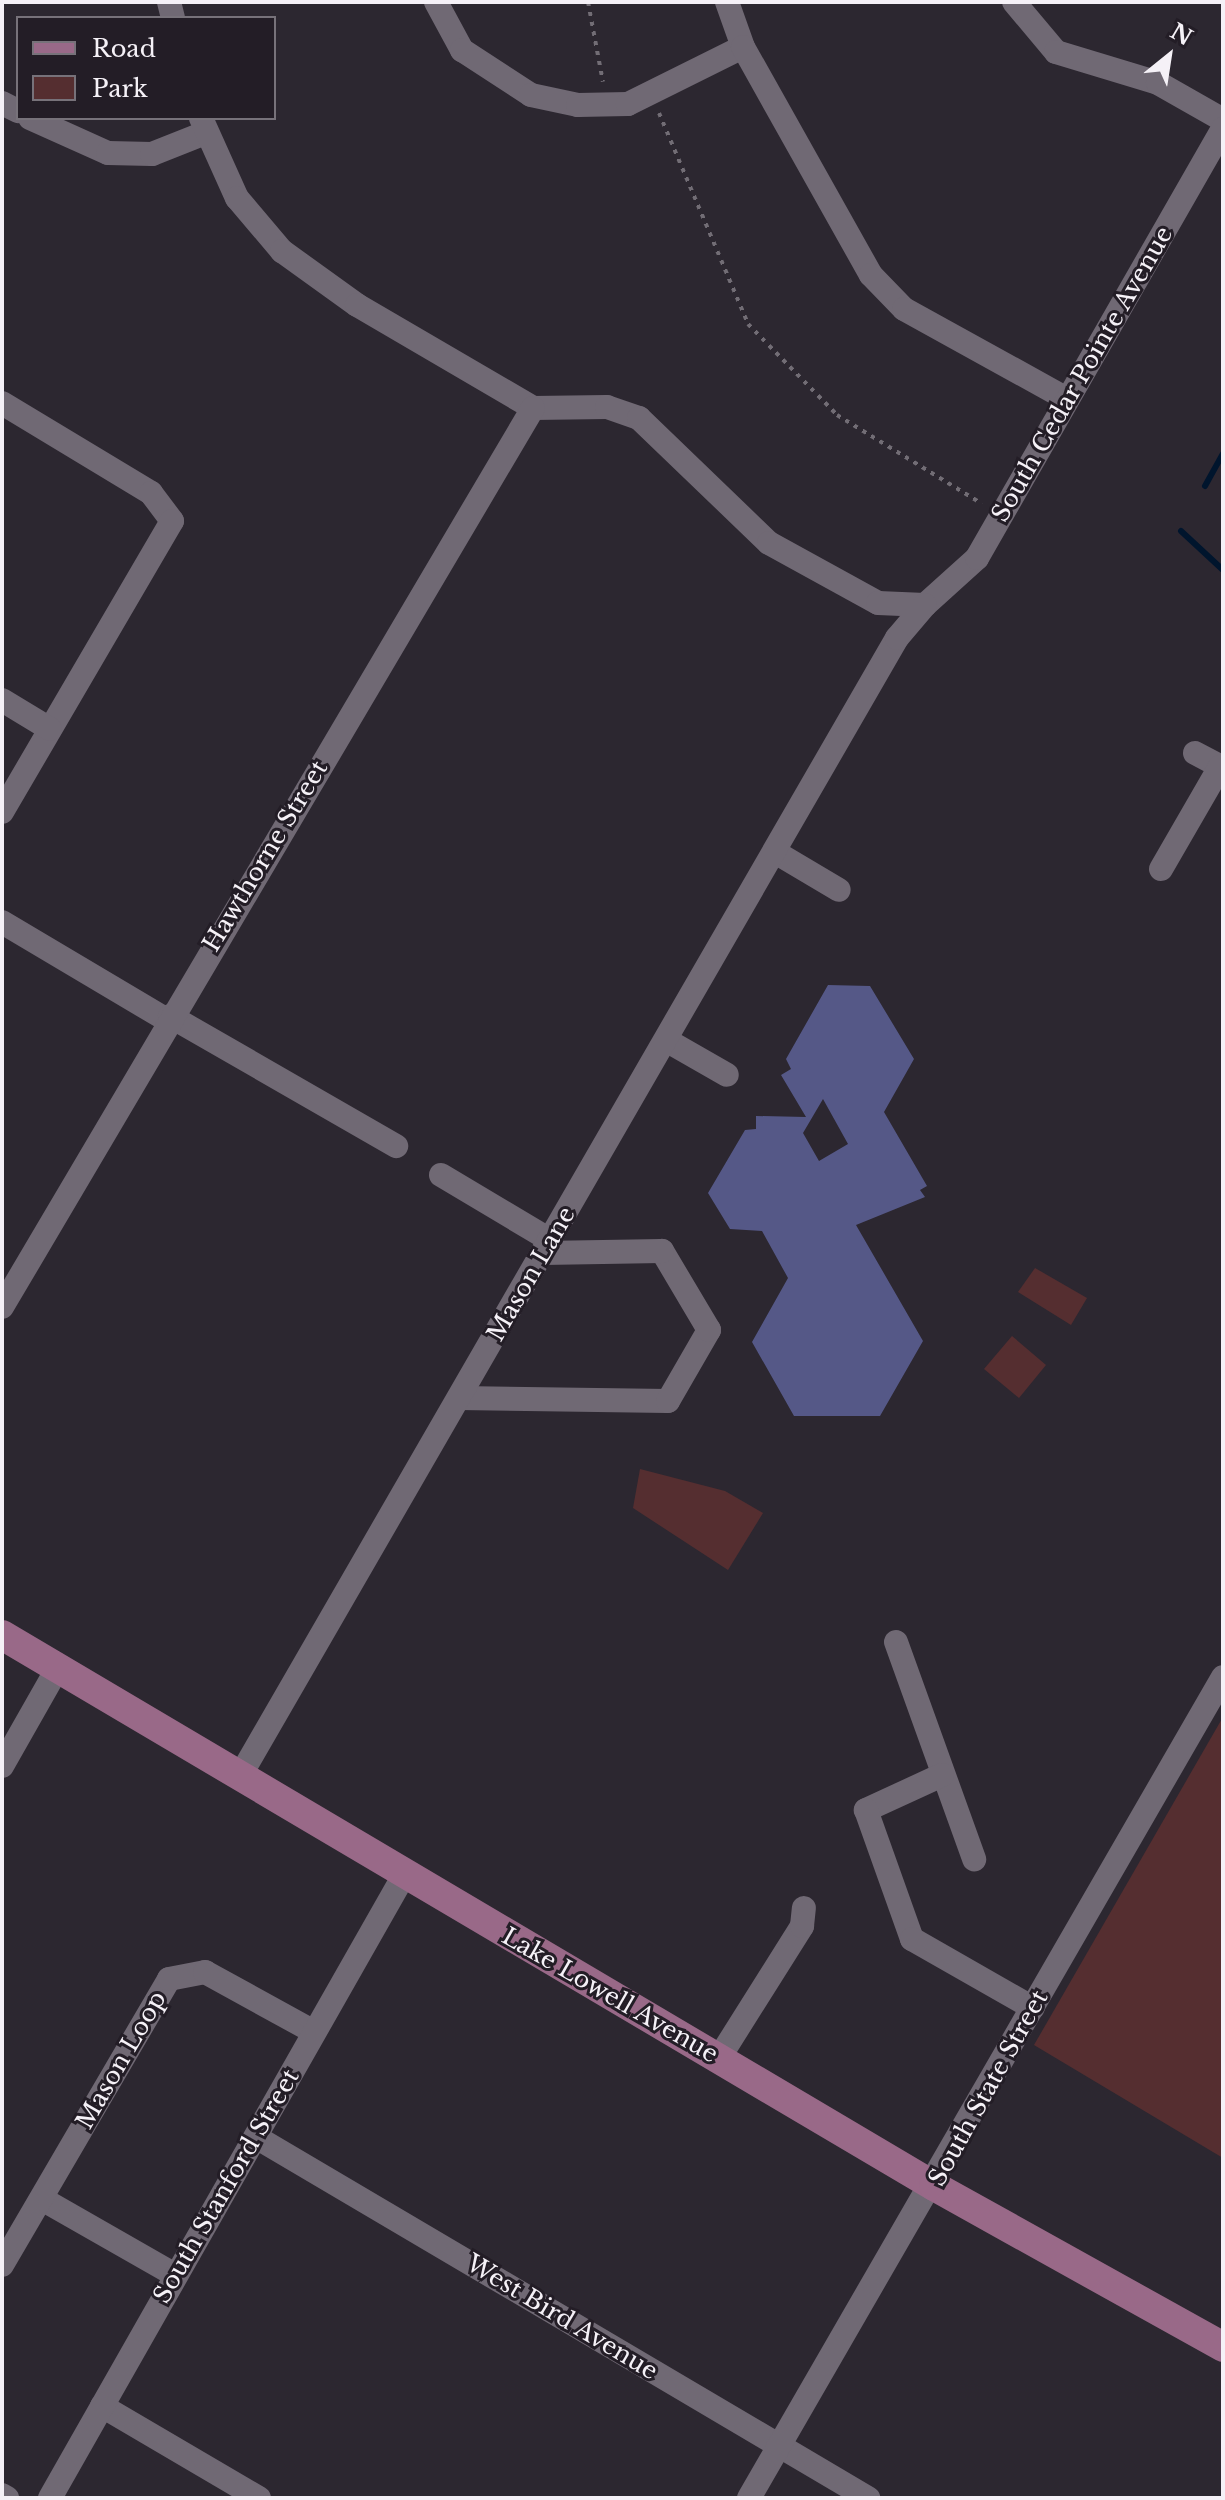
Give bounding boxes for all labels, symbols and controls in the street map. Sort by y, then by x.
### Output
legend [16,16,276,120]
north arrow [1129,16,1209,96]
text: N [1166,18,1197,52]
text: Road [92,34,156,63]
text: Park [92,74,148,103]
street label: South Cedar Pointe Avenue [985,221,1179,527]
street label: Hawthorne Street [197,755,333,957]
street label: Mason Lane [481,1202,581,1346]
street label: Lake Lowell Avenue [496,1921,724,2069]
street label: South State Street [922,1985,1054,2191]
street label: Mason Loop [70,1986,172,2134]
street label: South Stanford Street [147,2064,305,2308]
street label: West Bird Avenue [461,2248,663,2386]

